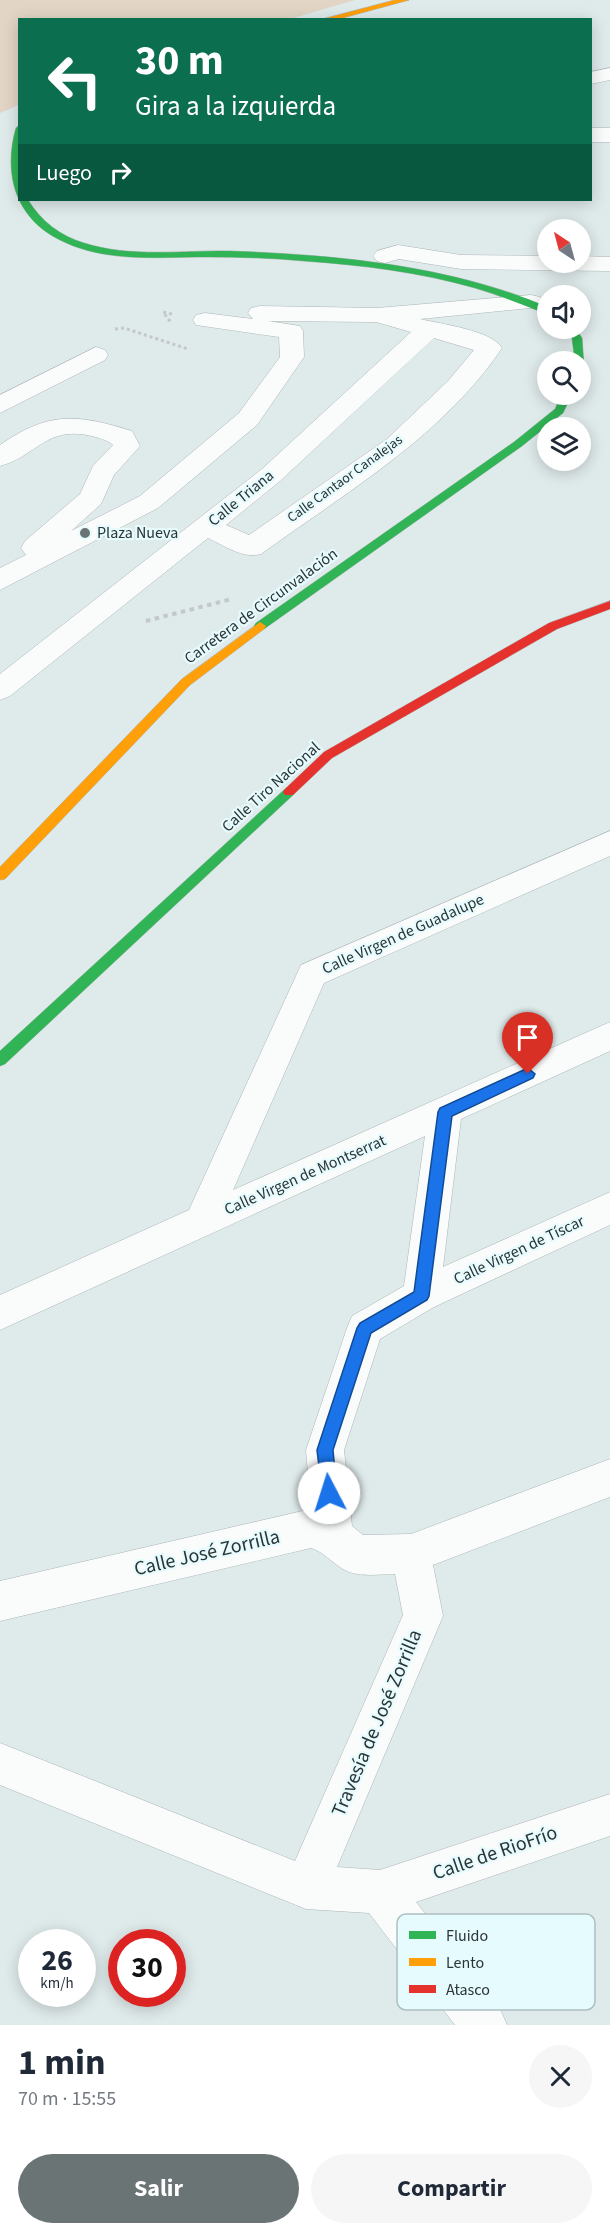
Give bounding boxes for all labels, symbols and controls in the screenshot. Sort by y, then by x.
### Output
text: 30 m [135,31,224,91]
icon: left [36,42,114,120]
text: Gira a la izquierda [135,87,336,126]
icon: right [104,156,137,189]
text: Luego [36,157,92,189]
north arrow [537,219,591,273]
map controls [537,219,591,471]
button: sound [537,285,591,339]
button: search [537,351,591,405]
button: layers [537,417,591,471]
street label: Calle Cantaor Canalejas [283,430,407,528]
street label: Calle Triana [203,465,279,531]
place label: Plaza Nueva [97,522,178,544]
marker: Plaza Nueva [78,526,92,540]
street label: Carretera de Circunvalación [180,543,342,669]
street label: Calle Tiro Nacional [217,737,325,837]
street label: Calle Virgen de Guadalupe [319,888,487,980]
pin [502,1012,553,1074]
icon: arrive [511,1021,544,1054]
street label: Calle Virgen de Montserrat [221,1129,390,1221]
street label: Calle Virgen de Tíscar [450,1210,588,1290]
position arrow [297,1461,361,1525]
street label: Calle José Zorrilla [131,1523,283,1583]
street label: Travesía de José Zorrilla [325,1625,429,1821]
street label: Calle de RioFrío [429,1819,561,1887]
legend [397,1914,595,2010]
text: Fluido [446,1925,488,1947]
speed limit sign: 30 [108,1929,186,2007]
text: 26 [41,1939,73,1982]
text: Lento [446,1952,484,1974]
text: km/h [40,1973,74,1994]
text: Atasco [446,1979,490,2001]
text: 1 min [18,2037,106,2088]
button: close [529,2045,592,2108]
text: 70 m · 15:55 [18,2085,116,2113]
button: Salir [18,2154,299,2223]
button: Compartir [311,2154,592,2223]

